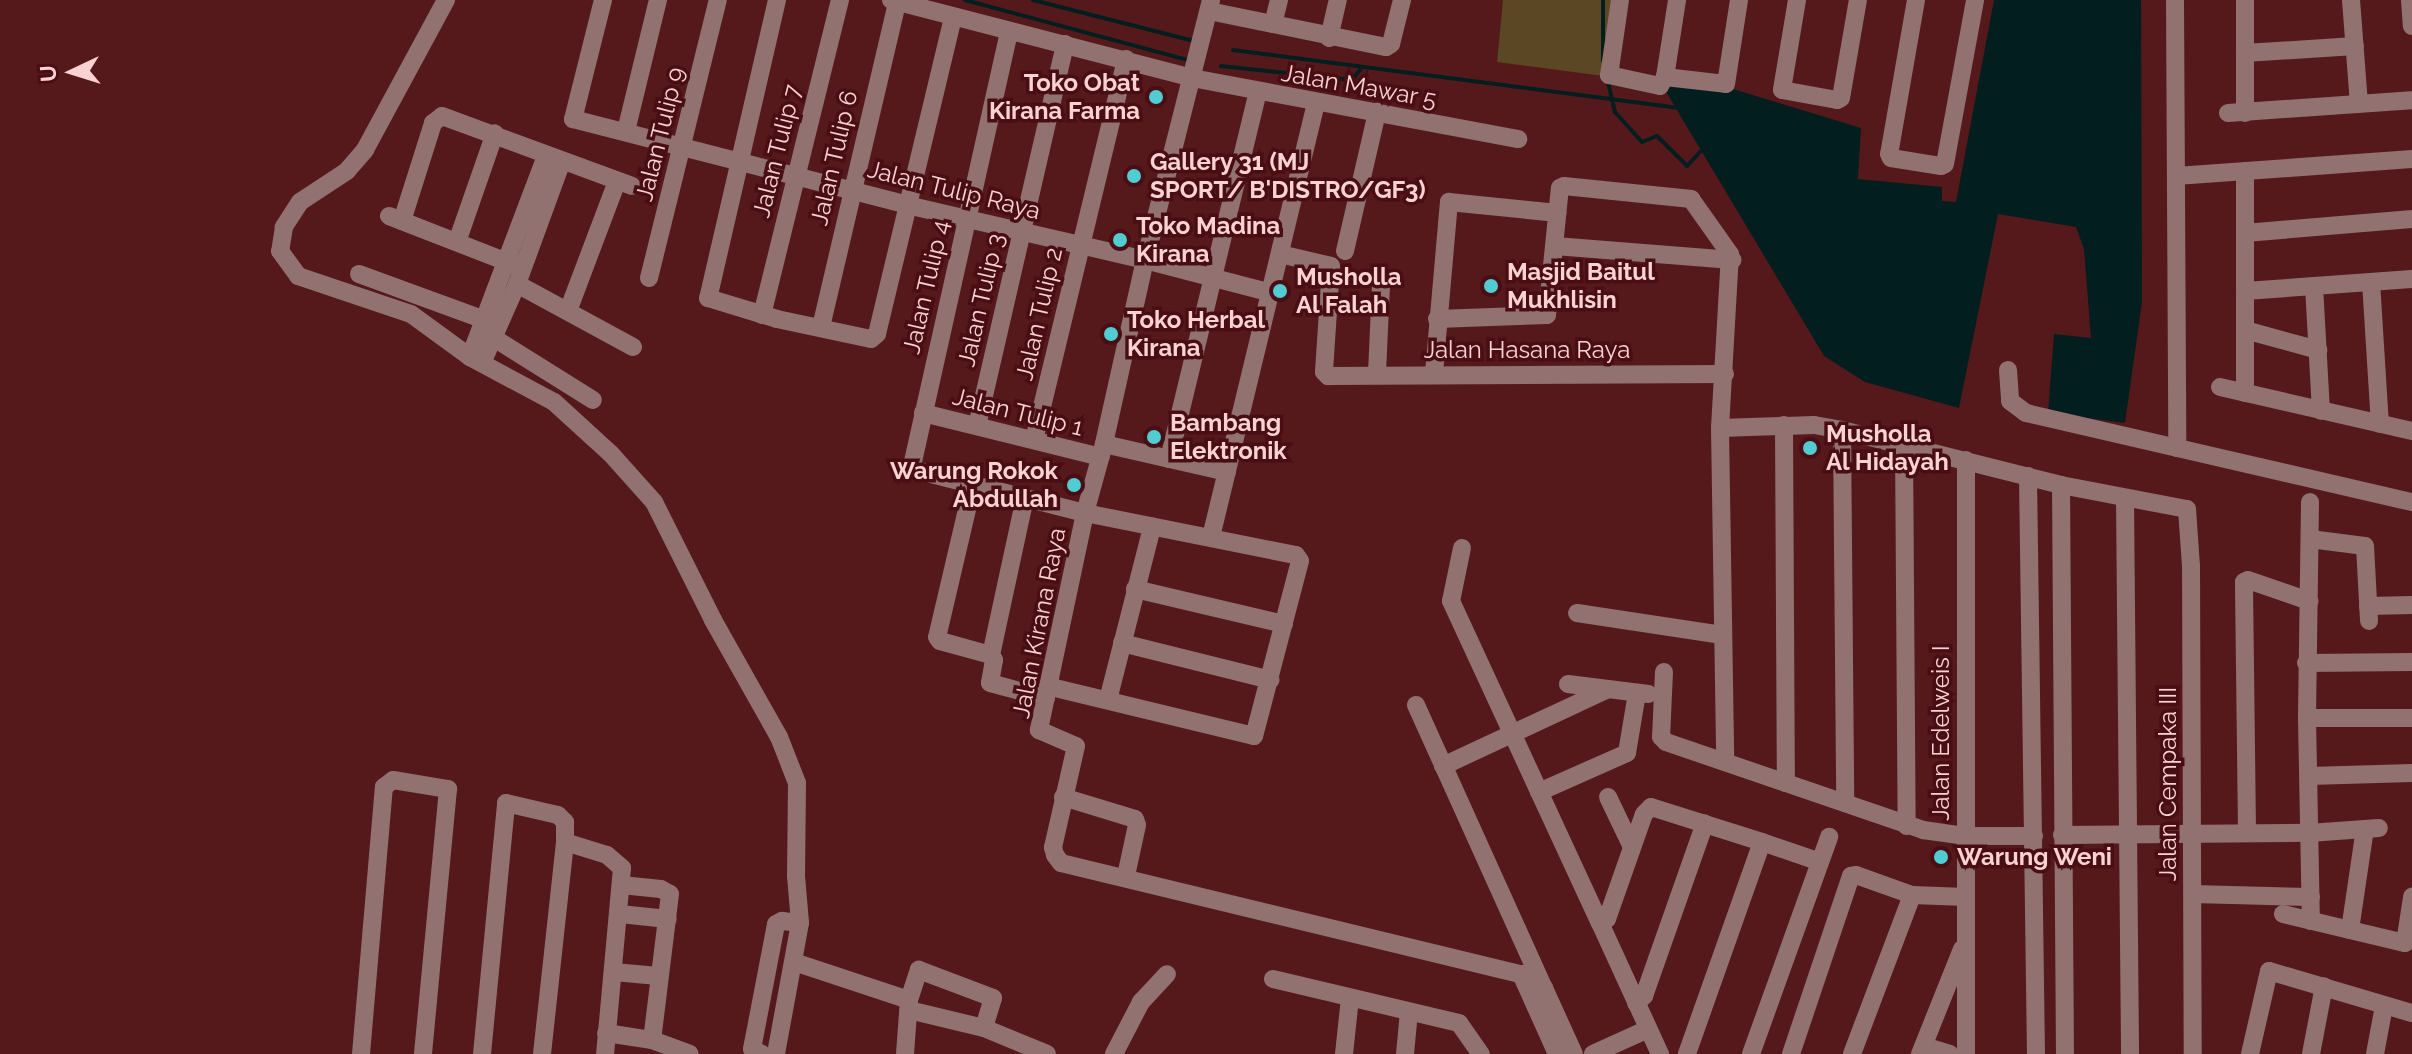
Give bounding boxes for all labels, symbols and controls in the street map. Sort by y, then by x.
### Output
north arrow [32,32,112,112]
street label: Jalan Mawar 5 [1279,58,1439,114]
street label: Jalan Tulip 9 [629,64,691,204]
text: U [35,65,62,83]
place label: Toko Obat Kirana Farma [989,69,1140,125]
street label: Jalan Tulip 7 [747,81,807,221]
street label: Jalan Tulip 6 [804,87,864,229]
marker: Toko Obat Kirana Farma [1147,88,1165,106]
place label: Gallery 31 (MJ SPORT/ B'DISTRO/GF3) [1150,148,1426,204]
street label: Jalan Tulip Raya [864,155,1044,225]
marker: Gallery 31 (MJ SPORT/ B'DISTRO/GF3) [1125,167,1143,185]
place label: Toko Madina Kirana [1136,212,1280,268]
street label: Jalan Tulip 4 [897,217,955,357]
street label: Jalan Tulip 3 [952,230,1010,370]
marker: Toko Madina Kirana [1111,231,1129,249]
street label: Jalan Tulip 2 [1010,244,1068,384]
place label: Masjid Baitul Mukhlisin [1507,258,1655,314]
place label: Musholla Al Falah [1296,263,1401,319]
marker: Masjid Baitul Mukhlisin [1482,277,1500,295]
marker: Musholla Al Falah [1271,282,1289,300]
place label: Toko Herbal Kirana [1127,306,1265,362]
marker: Toko Herbal Kirana [1102,325,1120,343]
street label: Jalan Hasana Raya [1424,336,1630,364]
street label: Jalan Tulip 1 [950,382,1086,442]
place label: Bambang Elektronik [1170,409,1287,465]
place label: Musholla Al Hidayah [1826,420,1949,476]
marker: Bambang Elektronik [1145,428,1163,446]
marker: Musholla Al Hidayah [1801,439,1819,457]
place label: Warung Rokok Abdullah [890,457,1058,513]
marker: Warung Rokok Abdullah [1065,476,1083,494]
street label: Jalan Kirana Raya [1006,525,1072,721]
street label: Jalan Edelweis I [1927,645,1955,821]
street label: Jalan Cempaka III [2154,687,2182,881]
place label: Warung Weni [1957,843,2113,871]
marker: Warung Weni [1932,848,1950,866]

